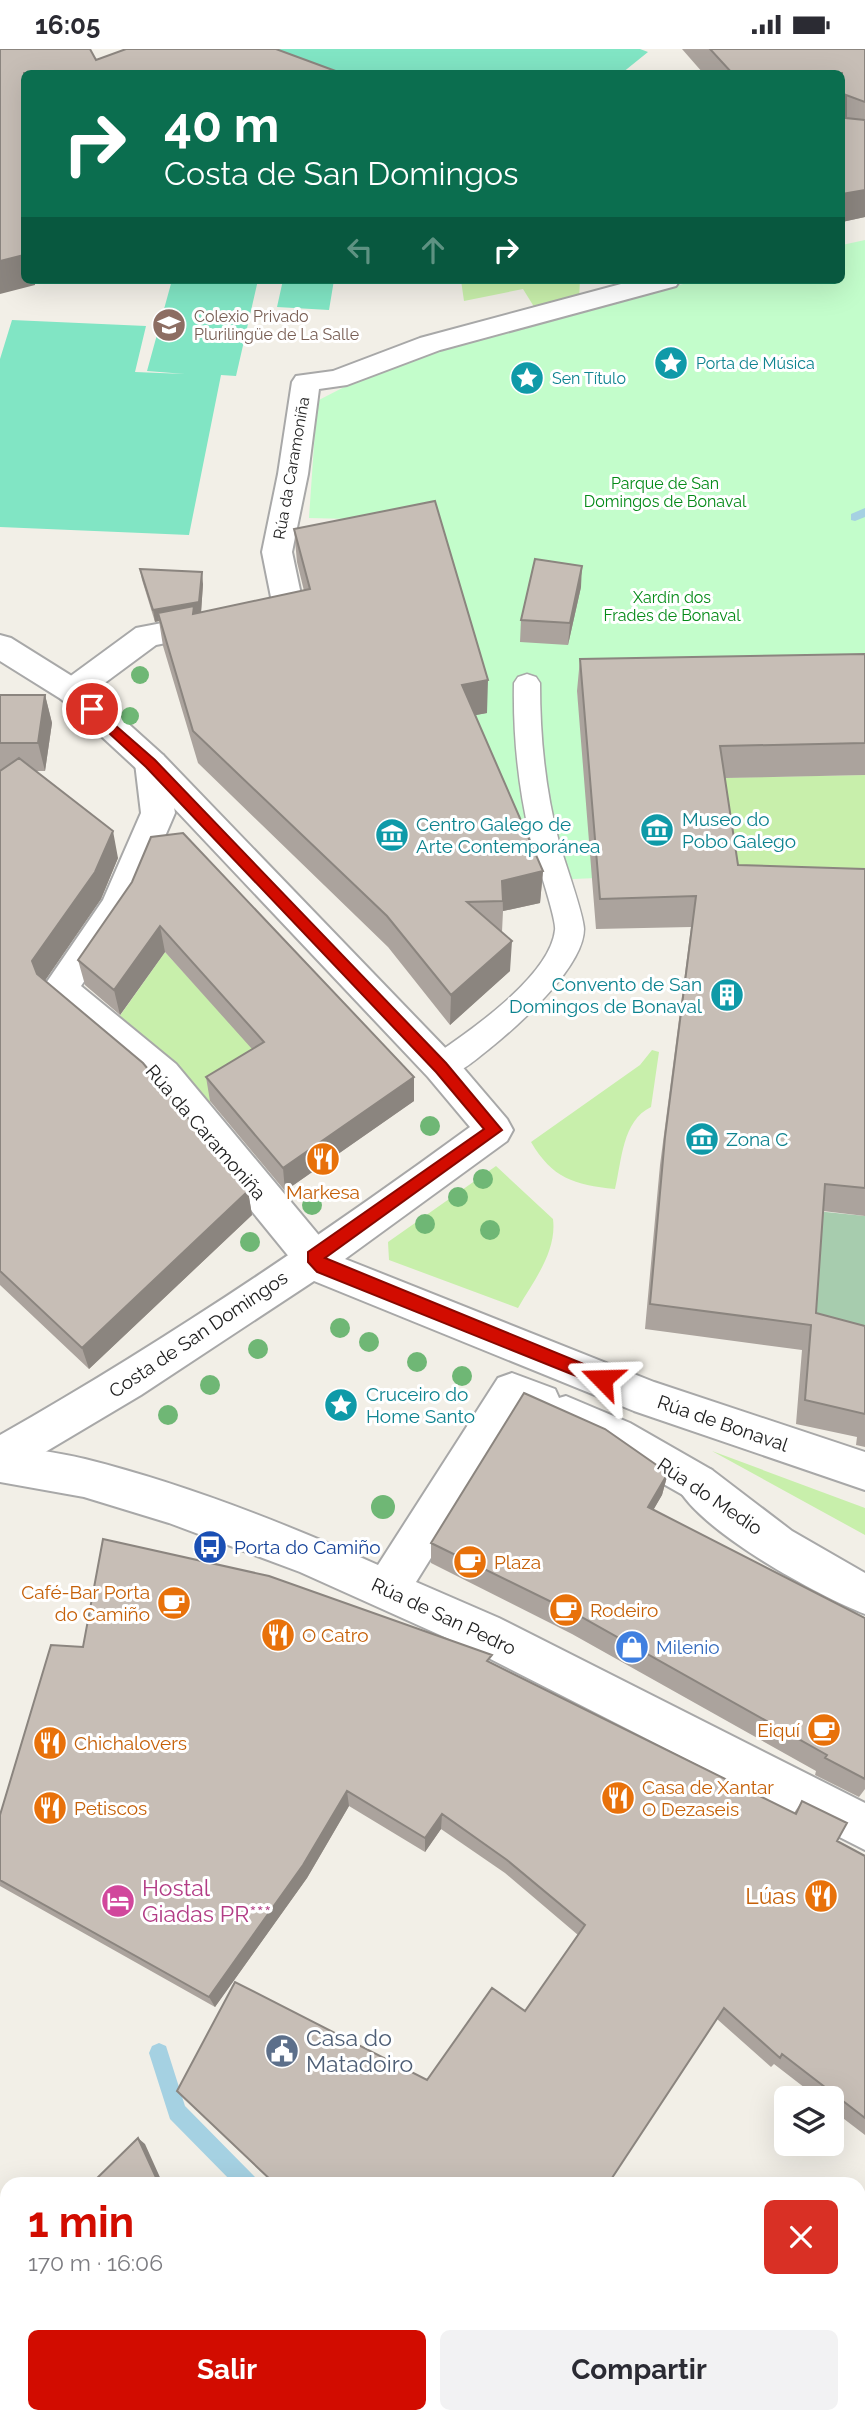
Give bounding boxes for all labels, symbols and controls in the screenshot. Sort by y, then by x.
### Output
text: 16:05 [35,10,100,40]
text: 40 m [164,96,279,153]
icon: right [49,98,140,189]
text: Costa de San Domingos [164,155,519,192]
icon: left [341,231,379,269]
icon: ahead [414,231,452,269]
icon: right [487,231,525,269]
school or university icon: Colexio Privado Plurilingüe de La Salle [150,306,188,344]
place label: Colexio Privado Plurilingüe de La Salle [194,307,359,344]
place icon: Porta de Música [652,344,690,382]
place label: Porta de Música [696,354,815,373]
place icon: Sen Título [508,359,546,397]
place label: Sen Título [552,369,626,388]
street label: Rúa da Caramoniña [270,395,313,541]
park label: Parque de San Domingos de Bonaval [584,474,747,511]
park label: Xardín dos Frades de Bonaval [603,588,741,625]
pin [62,679,122,739]
icon: arrive [73,690,111,728]
place label: Museo do Pobo Galego [682,808,796,852]
museum icon: Museo do Pobo Galego [638,811,676,849]
place label: Centro Galego de Arte Contemporánea [416,813,600,857]
museum icon: Centro Galego de Arte Contemporánea [373,816,411,854]
place label: Convento de San Domingos de Bonaval [509,973,703,1017]
building icon: Convento de San Domingos de Bonaval [708,976,746,1014]
street label: Rúa da Caramoniña [141,1060,271,1204]
museum icon: Zona C [683,1120,721,1158]
place label: Zona C [726,1128,788,1150]
restaurant icon: Markesa [304,1140,342,1178]
place label: Markesa [286,1181,360,1203]
street label: Costa de San Domingos [105,1266,291,1402]
position arrow [565,1342,639,1416]
place label: Cruceiro do Home Santo [366,1383,475,1427]
place icon: Cruceiro do Home Santo [322,1386,360,1424]
street label: Rúa de Bonaval [655,1390,792,1456]
street label: Rúa do Medio [653,1453,767,1539]
bus stop icon: Porta do Camiño [191,1528,229,1566]
place label: Porta do Camiño [234,1536,381,1558]
cafe icon: Plaza [451,1543,489,1581]
place label: Plaza [494,1551,541,1573]
street label: Rúa de San Pedro [368,1573,520,1659]
place label: Café-Bar Porta do Camiño [21,1581,150,1625]
cafe icon: Café-Bar Porta do Camiño [155,1584,193,1622]
cafe icon: Rodeiro [547,1591,585,1629]
place label: Rodeiro [590,1599,658,1621]
restaurant icon: O Catro [259,1616,297,1654]
place label: O Catro [302,1624,368,1646]
shop icon: Milenio [613,1628,651,1666]
place label: Milenio [656,1636,720,1658]
cafe icon: Eiquí [805,1711,843,1749]
place label: Eiquí [757,1719,801,1741]
restaurant icon: Chichalovers [31,1724,69,1762]
place label: Chichalovers [74,1732,187,1754]
place label: Casa de Xantar O Dezaseis [642,1776,774,1820]
restaurant icon: Casa de Xantar O Dezaseis [599,1779,637,1817]
restaurant icon: Petiscos [31,1789,69,1827]
place label: Petiscos [74,1797,147,1819]
place label: Hostal Giadas PR*** [142,1874,271,1927]
restaurant icon: Lúas [802,1877,840,1915]
hotel icon: Hostal Giadas PR*** [99,1882,137,1920]
place label: Lúas [745,1882,796,1909]
place label: Casa do Matadoiro [306,2024,413,2077]
public building icon: Casa do Matadoiro [263,2032,301,2070]
map controls [774,2086,844,2156]
button: layers [774,2086,844,2156]
text: 1 min [28,2198,134,2247]
button: close [764,2200,838,2274]
text: 170 m · 16:06 [28,2249,163,2276]
button: Salir [28,2330,426,2410]
button: Compartir [440,2330,838,2410]

